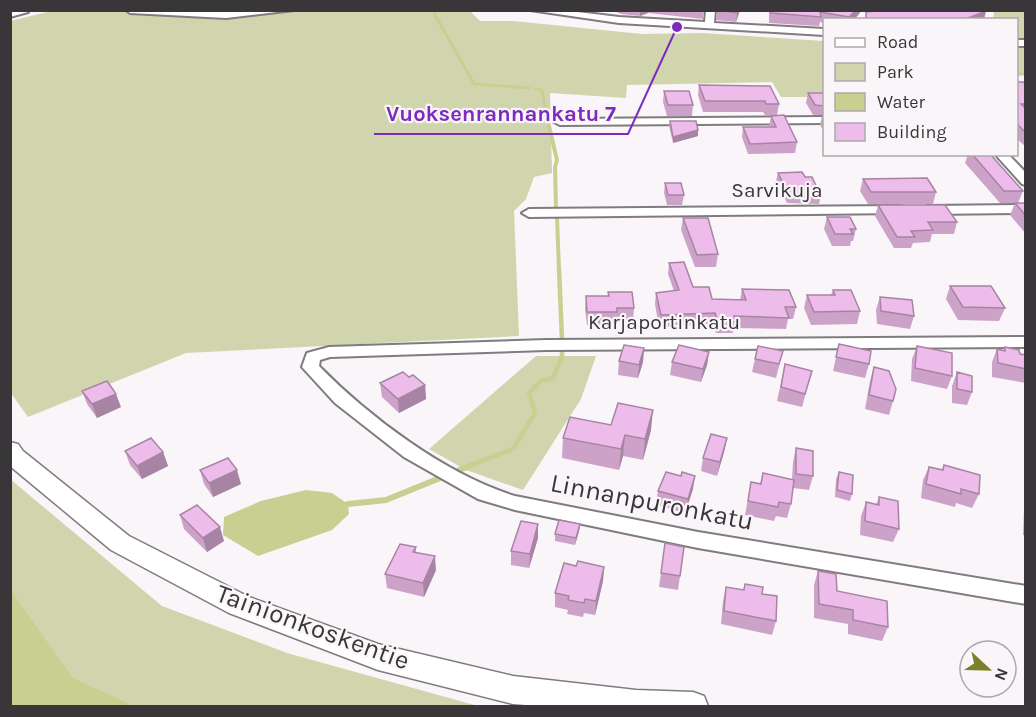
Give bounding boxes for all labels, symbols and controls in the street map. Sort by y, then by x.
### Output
legend [823,18,1018,156]
text: Road [877,31,918,53]
text: Park [877,61,914,83]
text: Water [877,91,925,113]
callout: Vuoksenrannankatu 7 [374,94,628,134]
text: Vuoksenrannankatu 7 [386,101,616,127]
text: Building [877,121,947,143]
street label: Sarvikuja [731,178,823,202]
street label: Karjaportinkatu [588,310,740,334]
street label: Linnanpuronkatu [548,467,756,537]
street label: Tainionkoskentie [212,578,414,676]
north arrow [958,639,1018,699]
text: N [990,666,1012,683]

